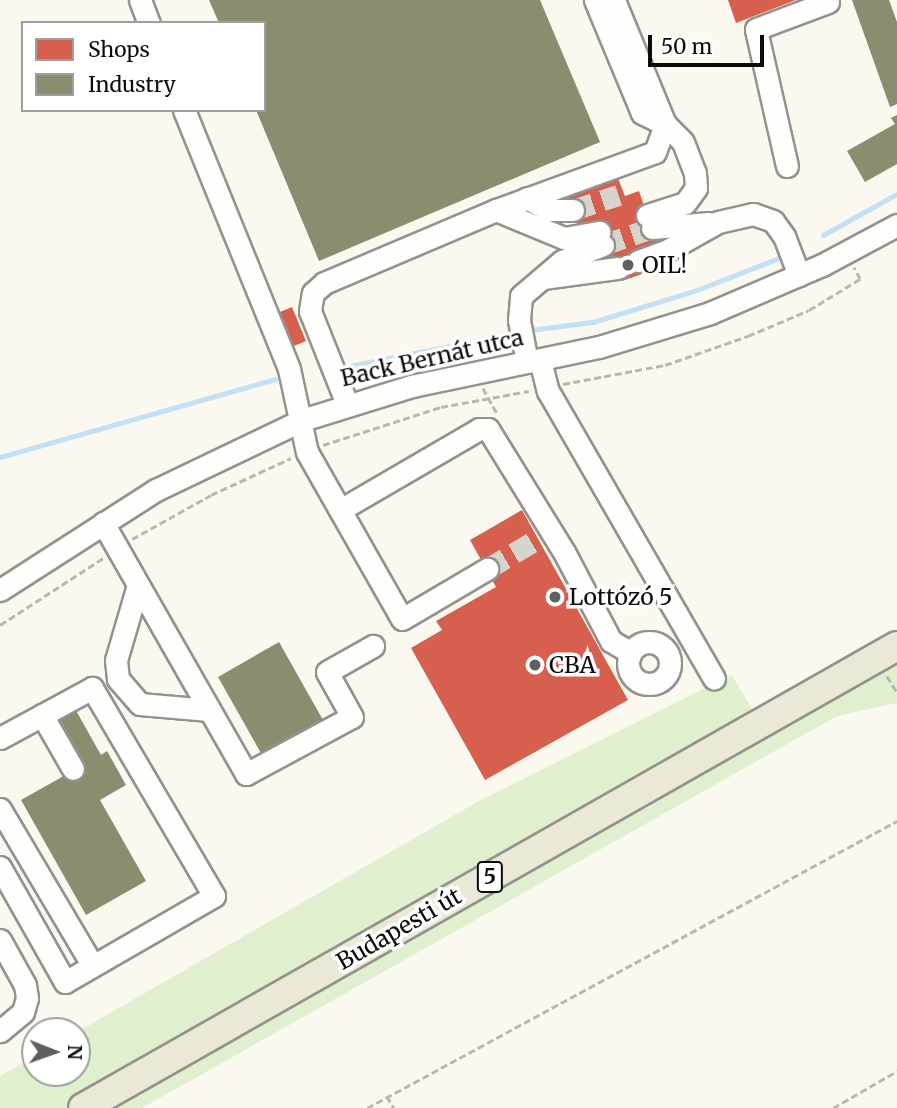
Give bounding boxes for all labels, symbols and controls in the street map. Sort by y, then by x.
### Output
legend [21,21,266,112]
scale bar [652,21,768,65]
text: 50 m [661,33,712,60]
text: Shops [88,36,150,63]
text: Industry [88,71,176,98]
place label: OIL! [642,251,687,279]
marker: OIL! [620,257,636,273]
street label: Back Bernát utca [338,324,526,392]
place label: Lottózó 5 [569,583,672,611]
marker: Lottózó 5 [547,589,563,605]
place label: CBA [549,651,596,679]
marker: CBA [527,657,543,673]
road number: 5 [476,860,504,894]
street label: Budapesti út [332,882,466,976]
north arrow [21,1017,91,1087]
text: N [63,1045,87,1060]

